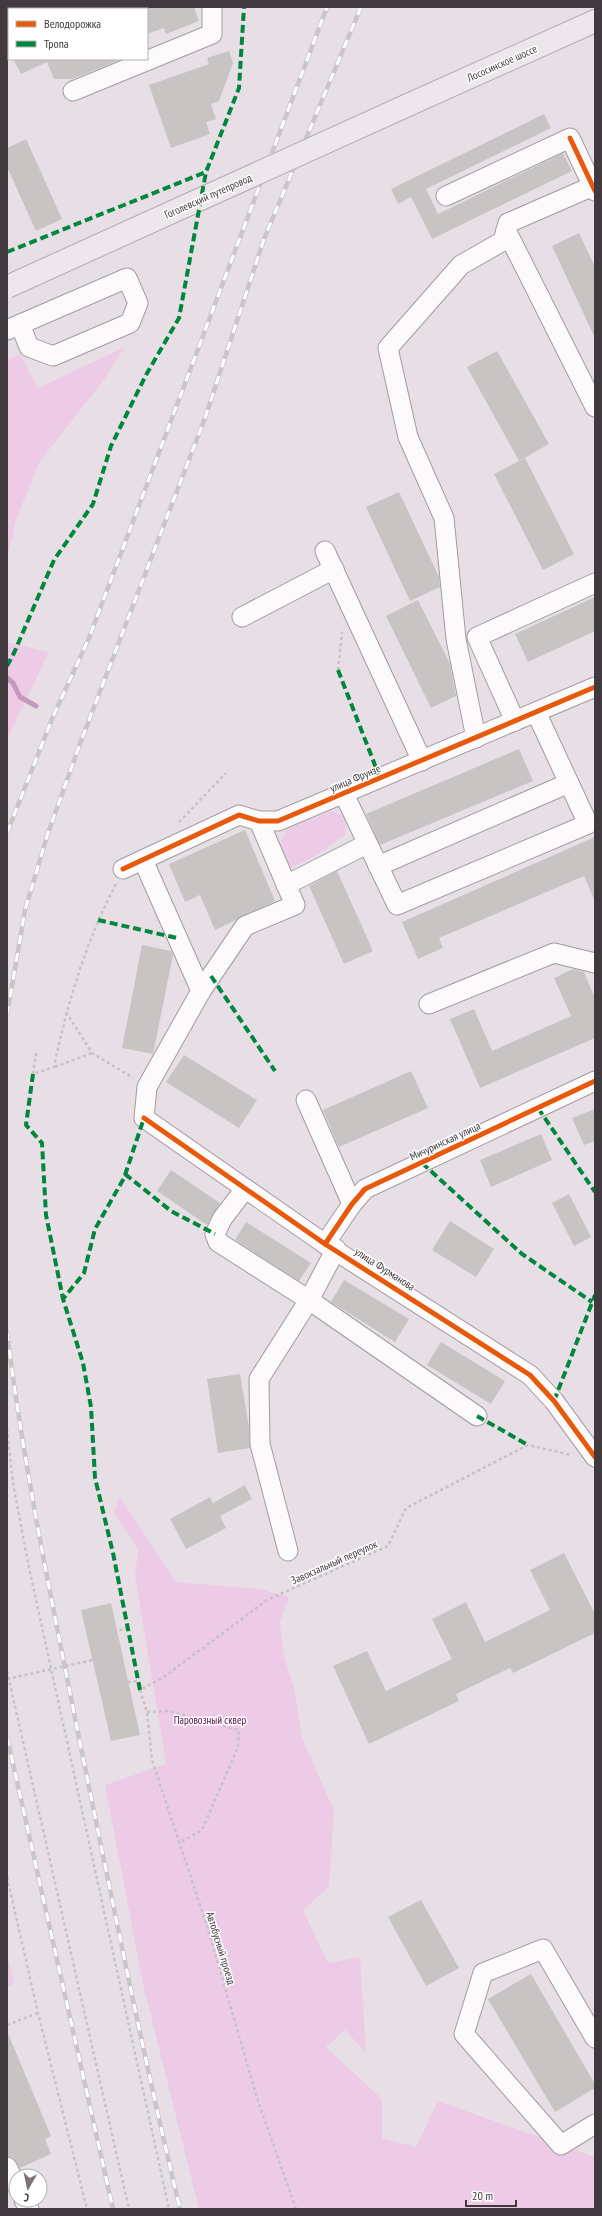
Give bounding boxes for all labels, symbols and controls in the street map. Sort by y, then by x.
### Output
legend [8,8,148,60]
text: Велодорожка [44,16,101,31]
text: Тропа [44,36,69,51]
street label: Лососинское шоссе [464,41,540,85]
street label: Гоголевский путепровод [162,170,254,222]
street label: улица Фрунзе [327,761,383,795]
street label: Мичуринская улица [407,1119,483,1163]
street label: улица Фурманова [352,1244,418,1294]
street label: Завокзальный переулок [289,1536,380,1587]
park label: Паровозный сквер [174,1713,246,1727]
street label: Автобусный проезд [203,1910,239,1986]
north arrow [8,2168,48,2208]
scale bar [466,2182,516,2208]
text: 20 m [472,2188,493,2203]
text: С [23,2191,30,2205]

